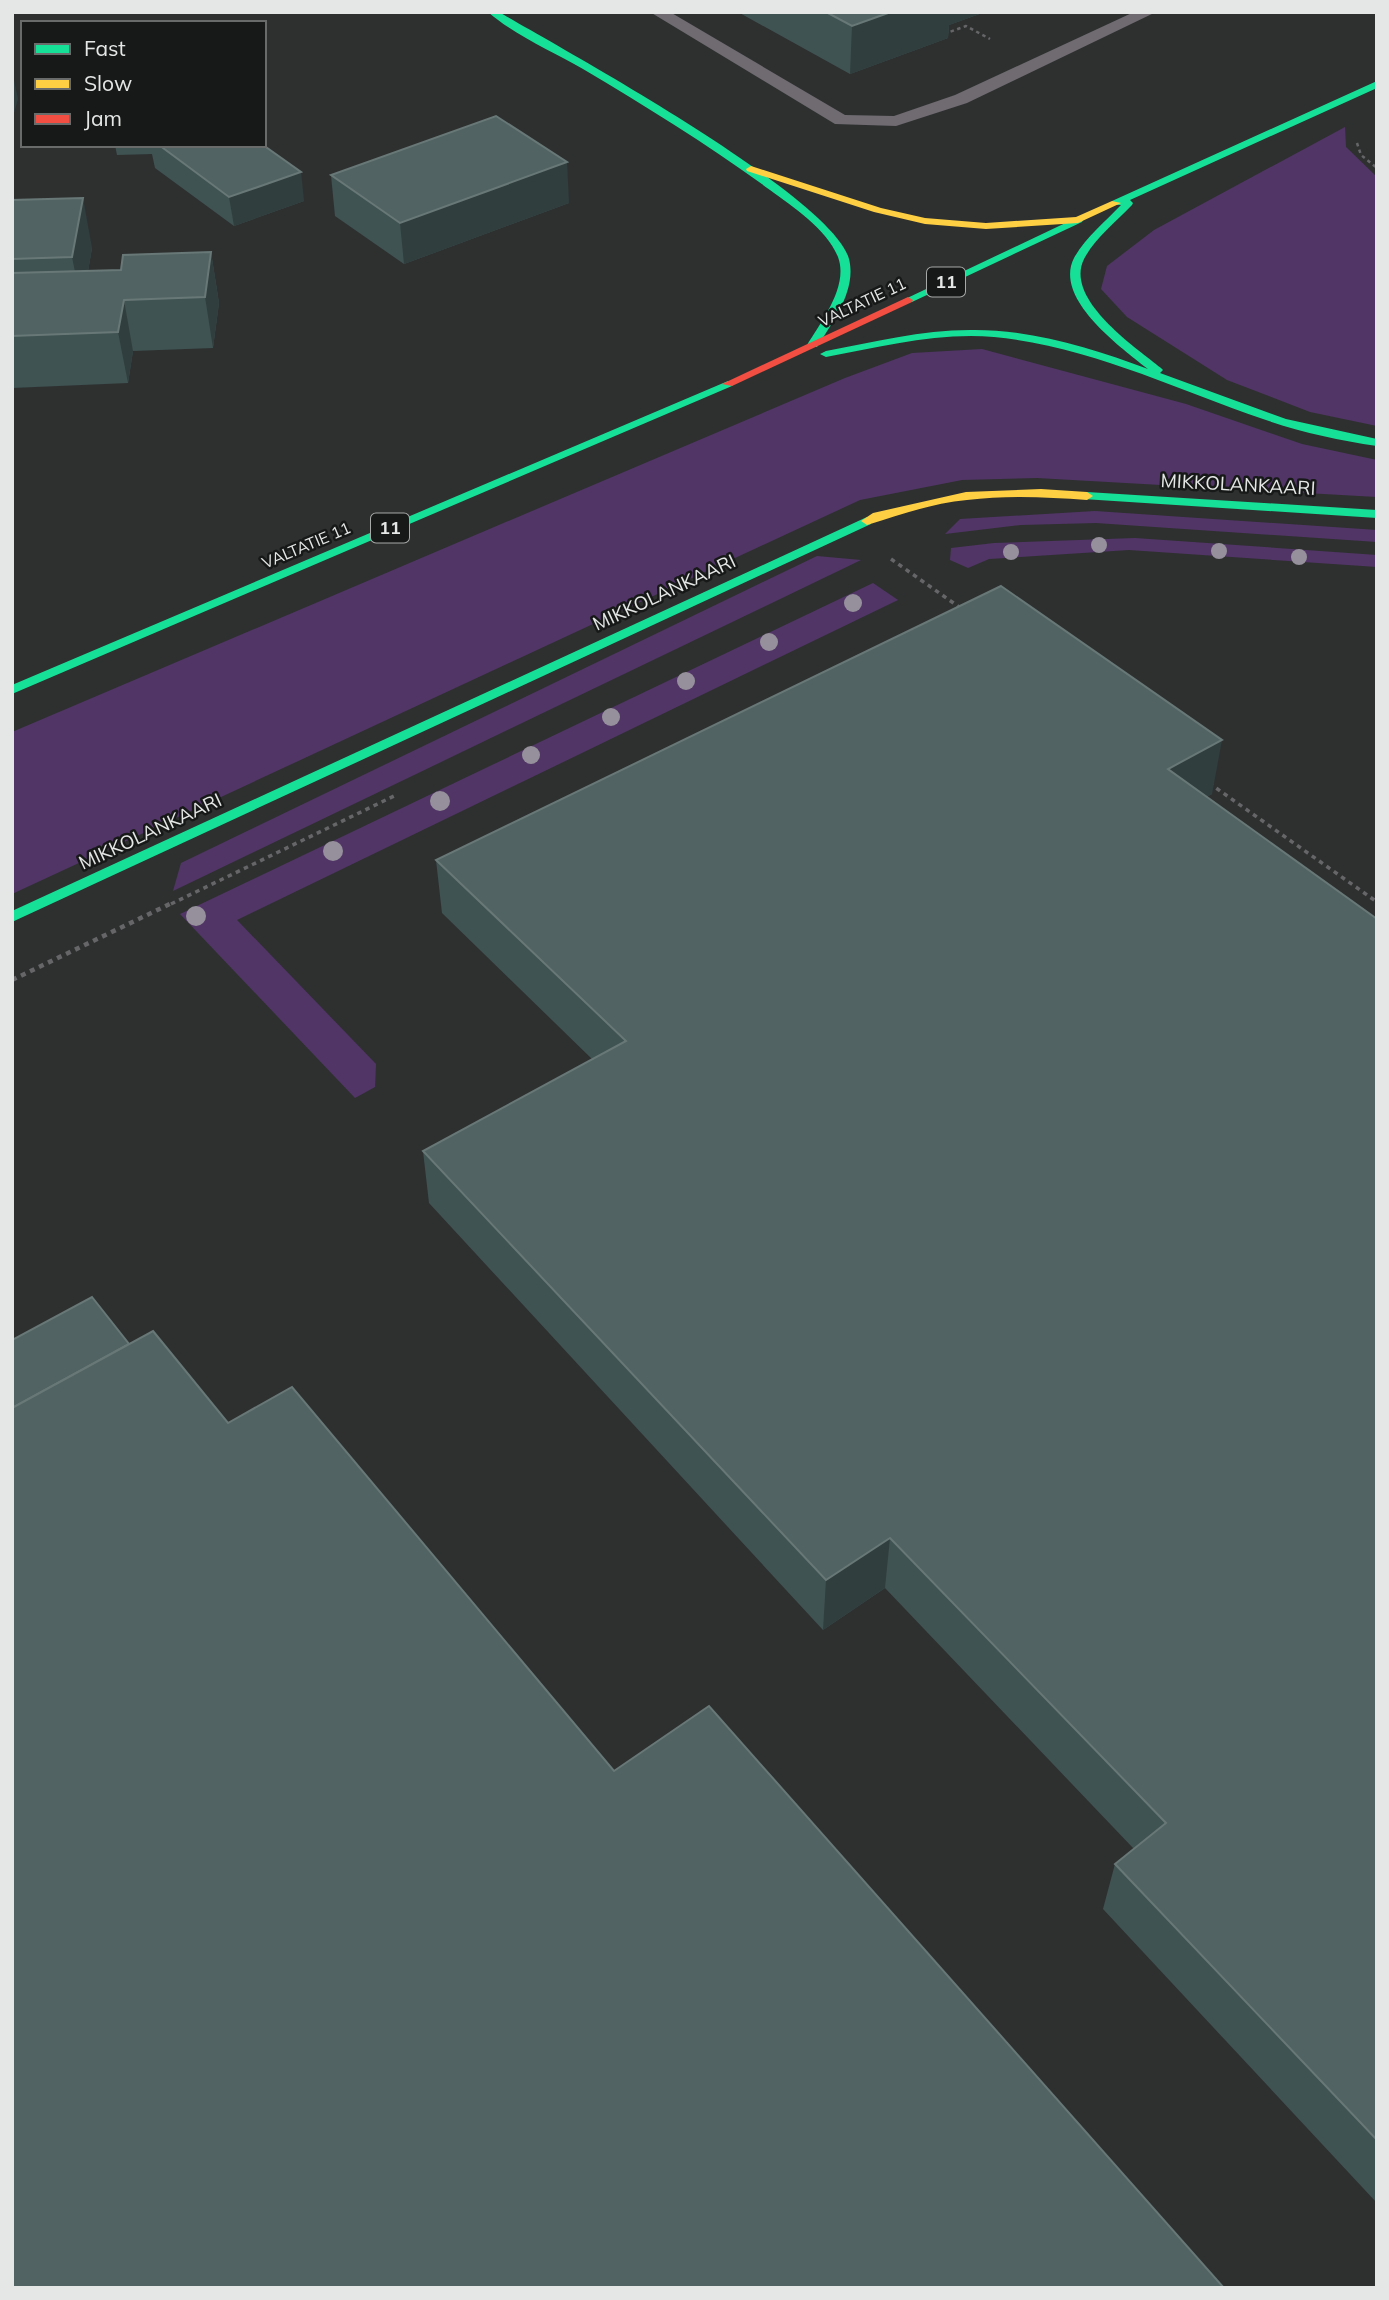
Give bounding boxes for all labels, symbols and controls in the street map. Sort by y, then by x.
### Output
legend [21,21,266,147]
text: Fast [84,35,126,61]
text: Slow [84,70,132,96]
text: Jam [84,105,122,131]
road number: 11 [927,268,965,296]
street label: VALTATIE 11 [815,273,909,331]
street label: MIKKOLANKAARI [1160,468,1316,500]
road number: 11 [371,514,409,542]
street label: VALTATIE 11 [259,517,353,573]
street label: MIKKOLANKAARI [589,548,739,636]
street label: MIKKOLANKAARI [75,787,225,875]

